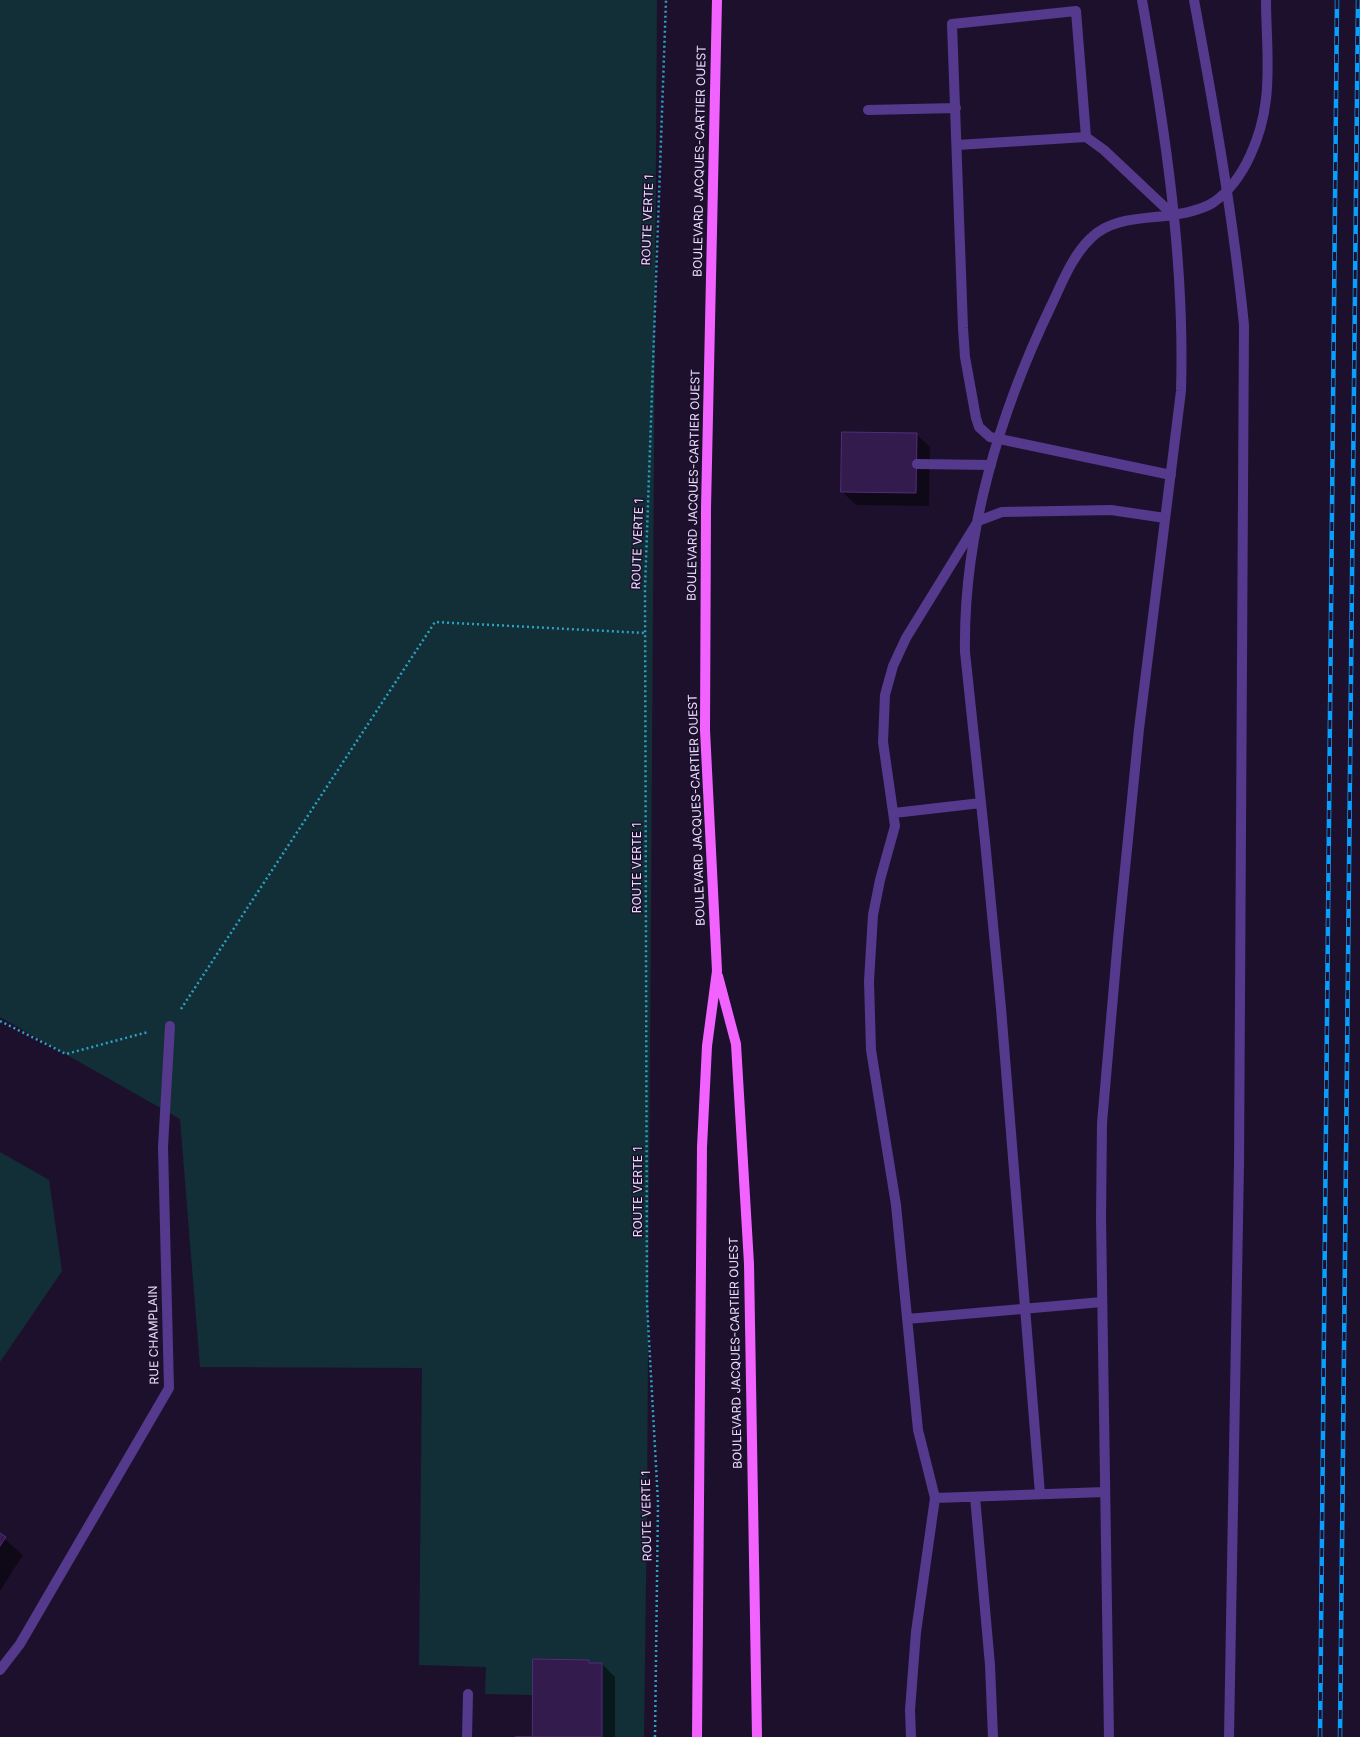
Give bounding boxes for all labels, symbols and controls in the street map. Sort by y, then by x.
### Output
street label: BOULEVARD JACQUES-CARTIER OUEST [691,45,709,277]
street label: ROUTE VERTE 1 [639,174,657,266]
street label: BOULEVARD JACQUES-CARTIER OUEST [685,369,703,601]
street label: ROUTE VERTE 1 [629,498,647,590]
street label: BOULEVARD JACQUES-CARTIER OUEST [686,694,708,926]
street label: ROUTE VERTE 1 [630,823,644,913]
street label: ROUTE VERTE 1 [631,1147,645,1237]
street label: BOULEVARD JACQUES-CARTIER OUEST [727,1237,745,1469]
street label: RUE CHAMPLAIN [146,1285,162,1385]
street label: ROUTE VERTE 1 [639,1471,655,1561]

